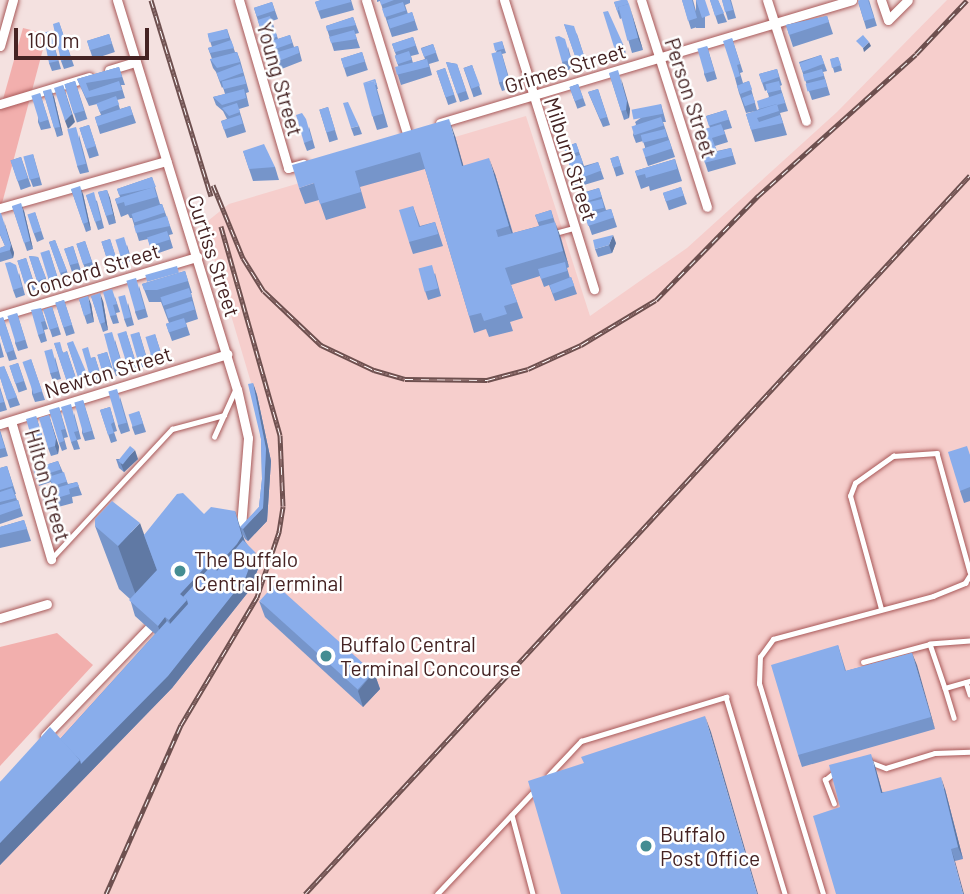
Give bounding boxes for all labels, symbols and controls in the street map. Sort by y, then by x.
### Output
scale bar [18,14,152,58]
street label: Young Street [252,19,308,139]
text: 100 m [27,27,80,52]
street label: Person Street [660,35,722,161]
street label: Grimes Street [501,38,629,98]
street label: Milburn Street [539,94,603,224]
street label: Curtiss Street [182,192,246,320]
street label: Concord Street [23,238,163,302]
street label: Newton Street [41,341,175,403]
street label: Hilton Street [20,426,76,544]
place label: The Buffalo Central Terminal [194,546,343,596]
marker: The Buffalo Central Terminal [172,563,188,579]
place label: Buffalo Central Terminal Concourse [340,631,521,681]
marker: Buffalo Central Terminal Concourse [318,648,334,664]
place label: Buffalo Post Office [660,821,760,871]
marker: Buffalo Post Office [638,838,654,854]

